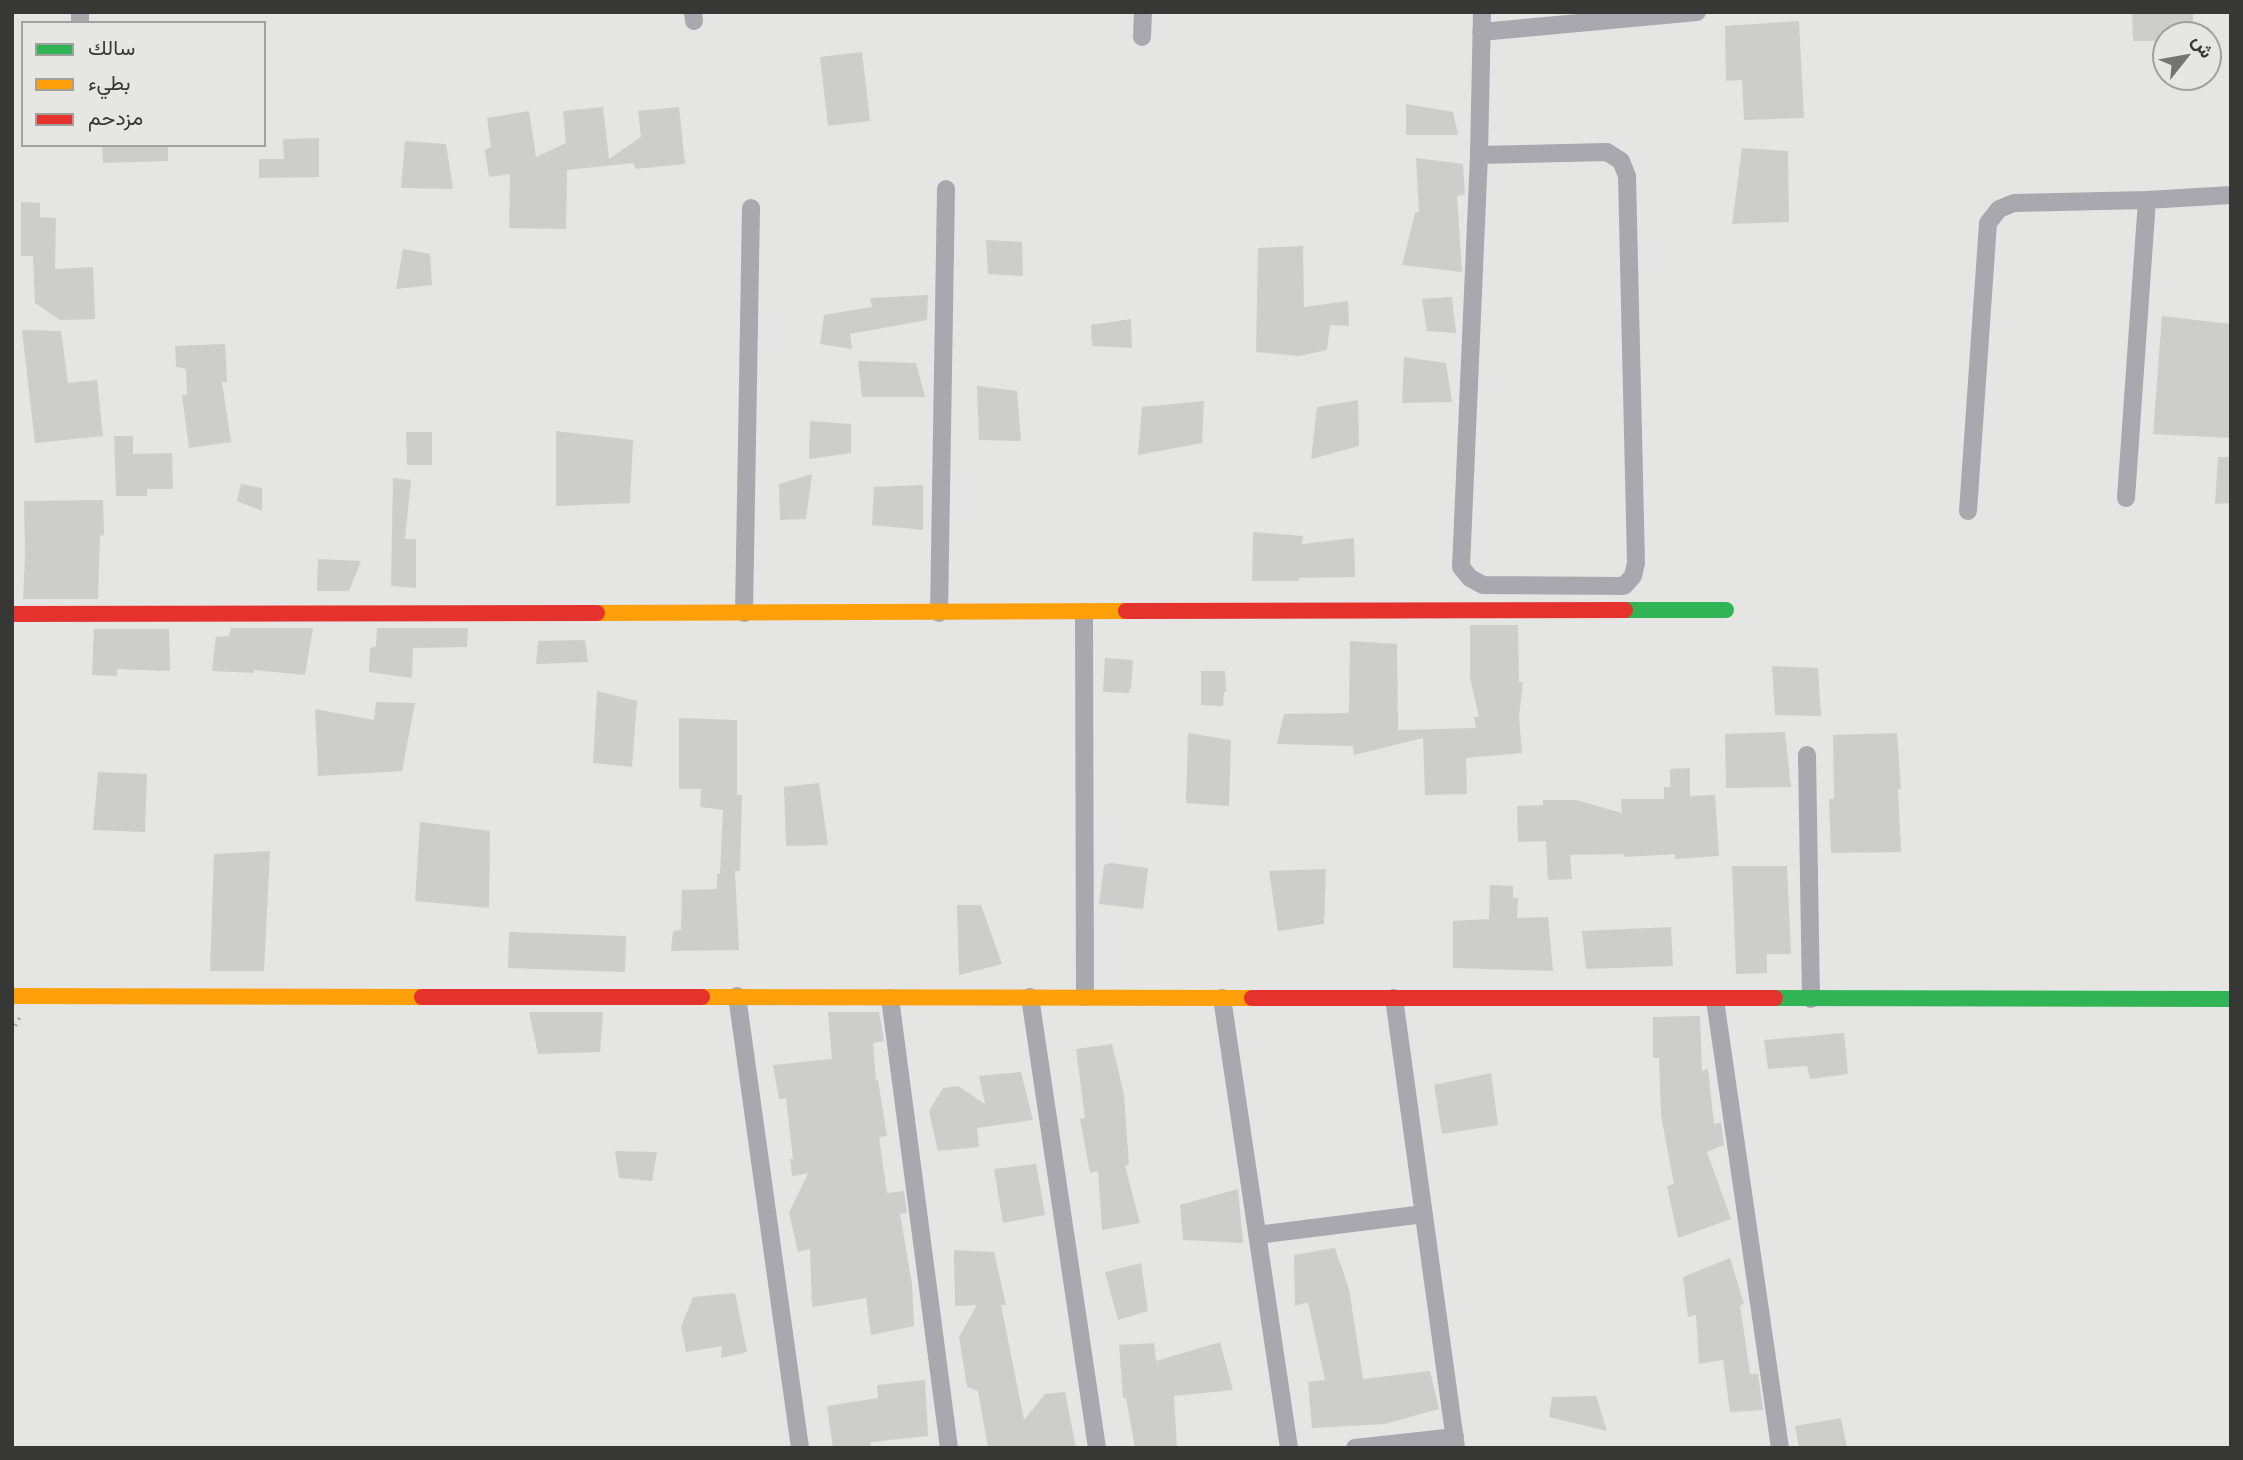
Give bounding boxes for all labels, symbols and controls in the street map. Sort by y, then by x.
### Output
legend [21,21,266,147]
north arrow [2152,21,2222,91]
text: ش [2186,30,2220,63]
text: سالك [88,33,135,62]
text: بطيء [88,68,131,97]
text: مزدحم [88,103,143,132]

